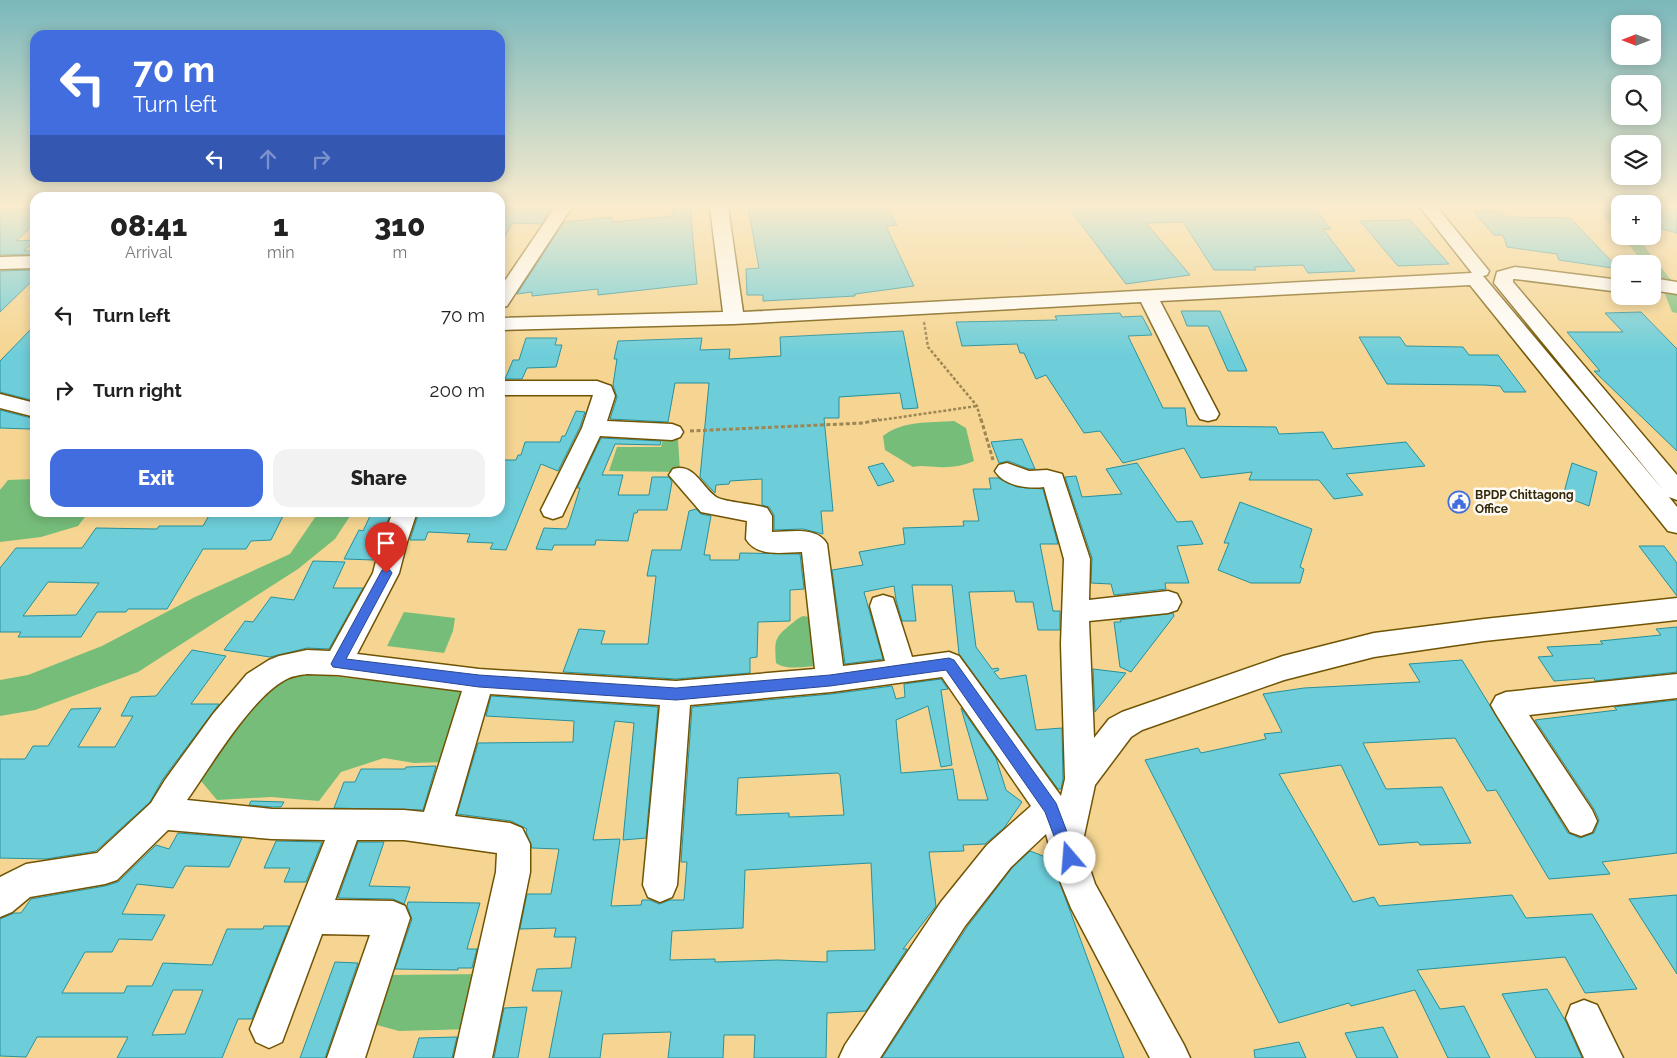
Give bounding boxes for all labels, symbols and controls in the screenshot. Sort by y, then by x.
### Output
north arrow [1611,15,1661,65]
map controls [1611,15,1661,305]
text: 70 m [133,49,215,90]
icon: left [50,50,115,115]
button: search [1611,75,1661,125]
text: Turn left [133,91,217,117]
button: layers [1611,135,1661,185]
icon: left [201,145,229,173]
icon: ahead [254,145,282,173]
icon: right [307,145,335,173]
button: + [1611,195,1661,245]
text: 08:41 [110,208,187,243]
text: 1 [273,208,289,243]
text: 310 [374,208,425,243]
text: Arrival [125,243,172,262]
text: min [267,243,295,262]
text: m [392,243,407,262]
button: − [1611,255,1661,305]
icon: left [50,301,78,329]
text: Turn left [93,304,170,326]
text: 70 m [441,304,485,326]
icon: right [50,376,78,404]
text: Turn right [93,379,182,401]
text: 200 m [430,379,485,401]
button: Exit [50,449,263,507]
button: Share [273,449,485,507]
place label: BPDP Chittagong Office [1475,488,1574,516]
public building icon: BPDP Chittagong Office [1447,490,1471,514]
pin [365,522,407,573]
icon: arrive [372,529,400,557]
position arrow [1043,831,1095,883]

